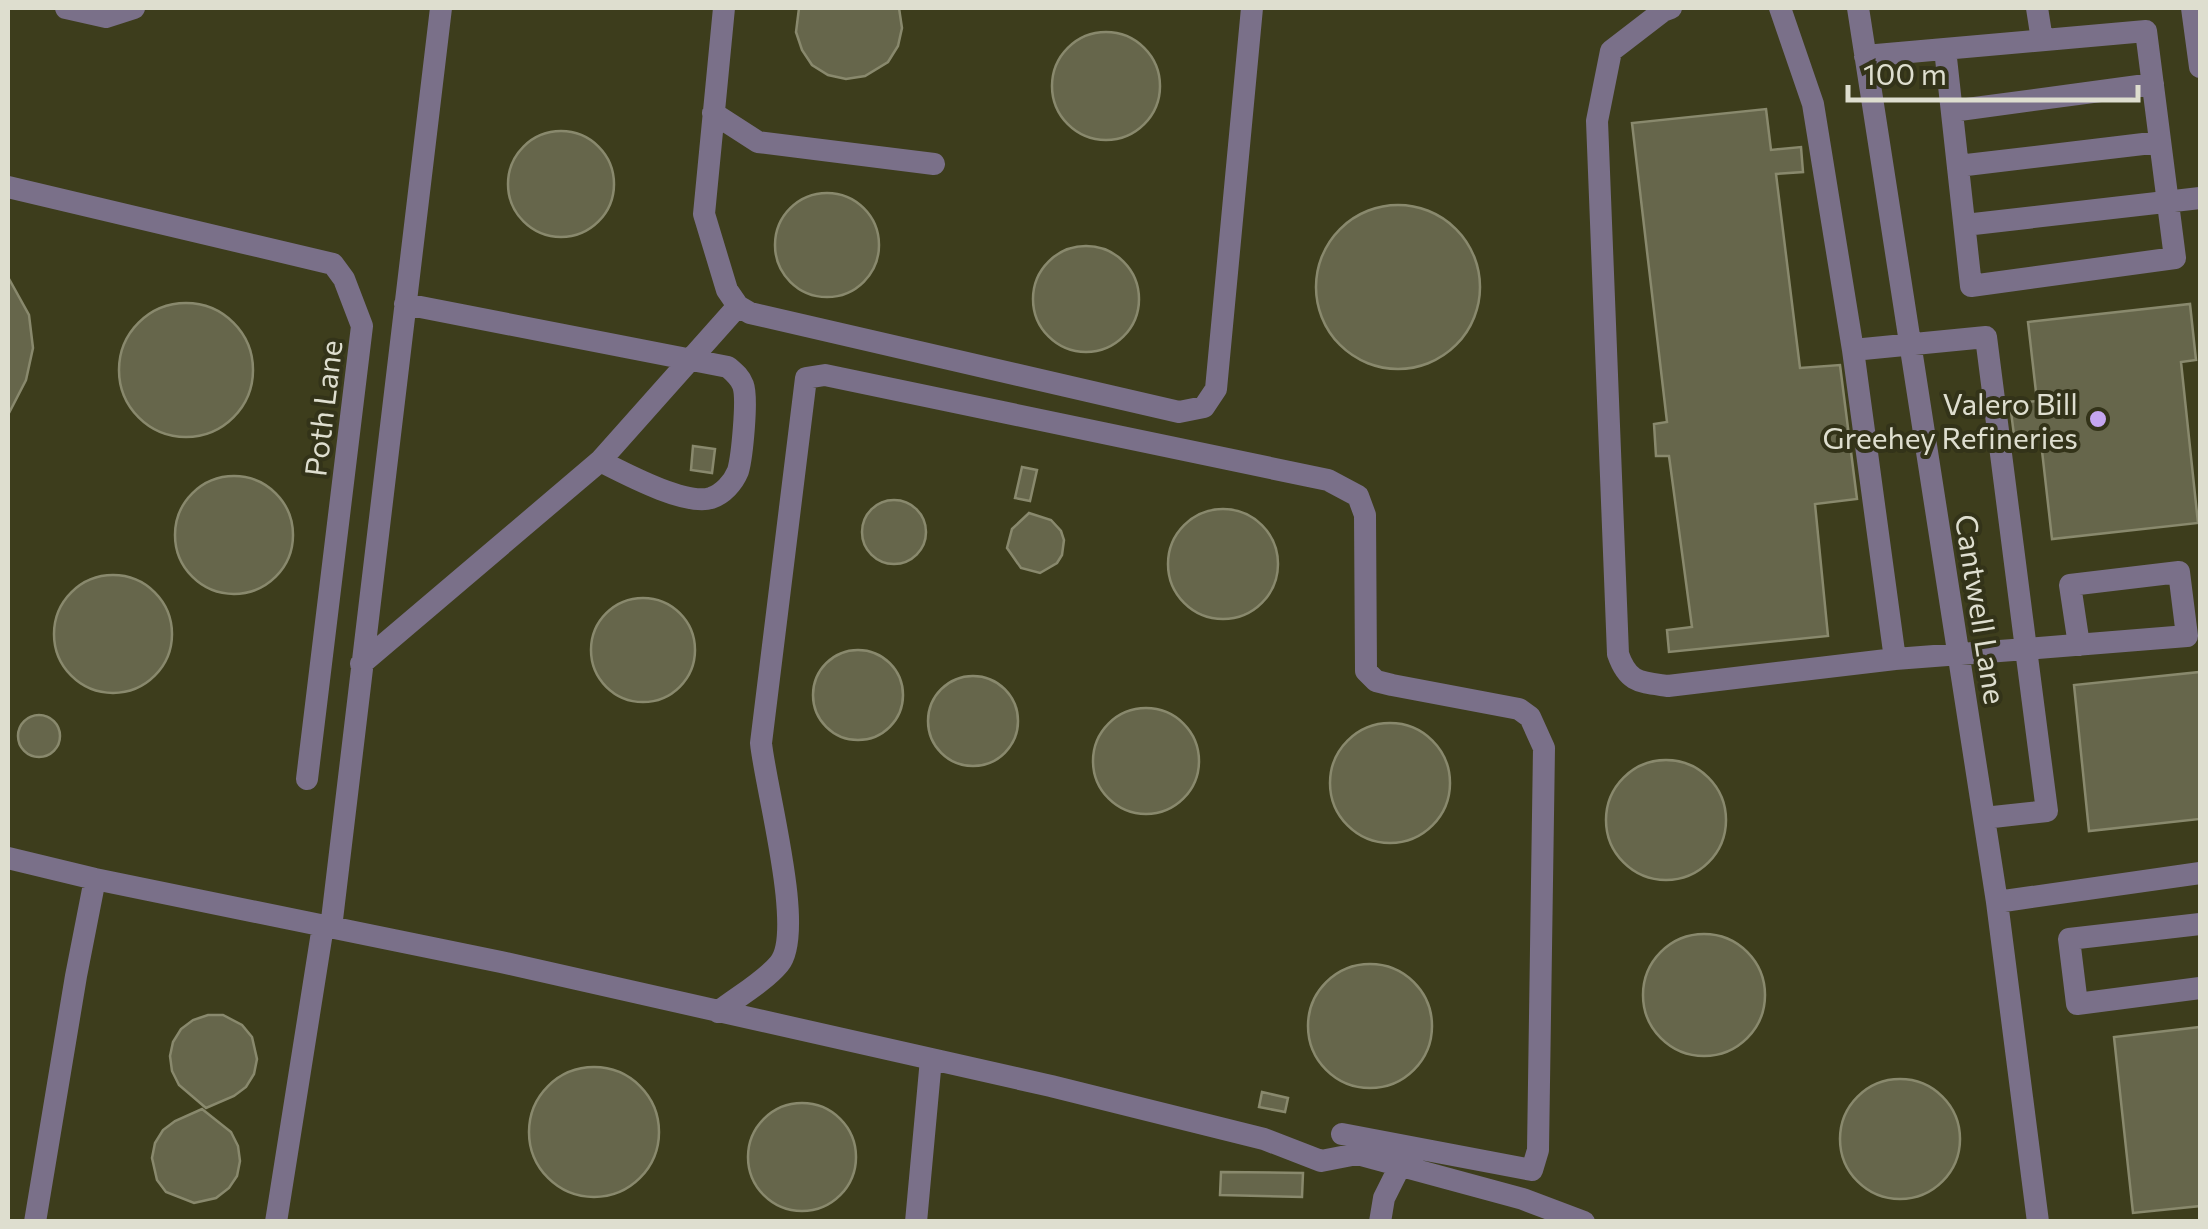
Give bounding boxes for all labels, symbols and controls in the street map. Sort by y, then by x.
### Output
scale bar [1848,40,2138,102]
text: 100 m [1863,54,1947,91]
street label: Poth Lane [295,338,349,478]
place label: Valero Bill Greehey Refineries [1823,384,2078,455]
marker: Valero Bill Greehey Refineries [2087,408,2109,430]
street label: Cantwell Lane [1949,511,2015,707]

